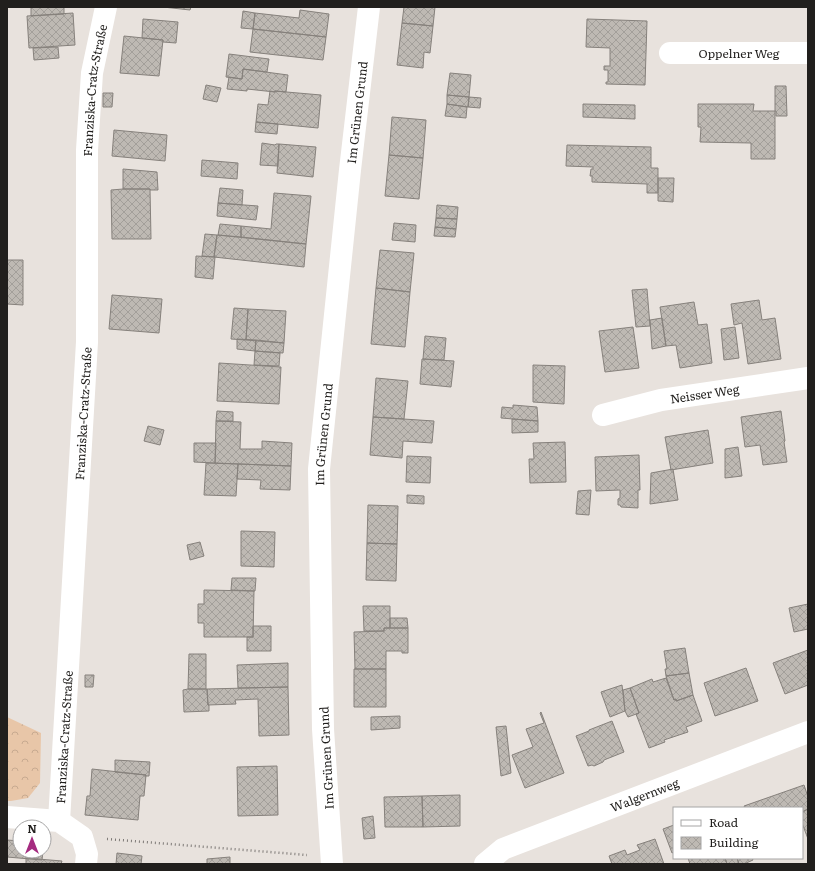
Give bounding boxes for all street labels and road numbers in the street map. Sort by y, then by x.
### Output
street label: Franziska-Cratz-Straße [78,22,111,157]
street label: Oppelner Weg [699,44,780,62]
street label: Im Grünen Grund [342,59,372,165]
street label: Franziska-Cratz-Straße [70,347,96,481]
street label: Neisser Weg [669,379,741,408]
street label: Im Grünen Grund [310,382,337,486]
street label: Franziska-Cratz-Straße [51,670,77,804]
street label: Im Grünen Grund [314,705,338,810]
street label: Walgernweg [608,773,682,816]

